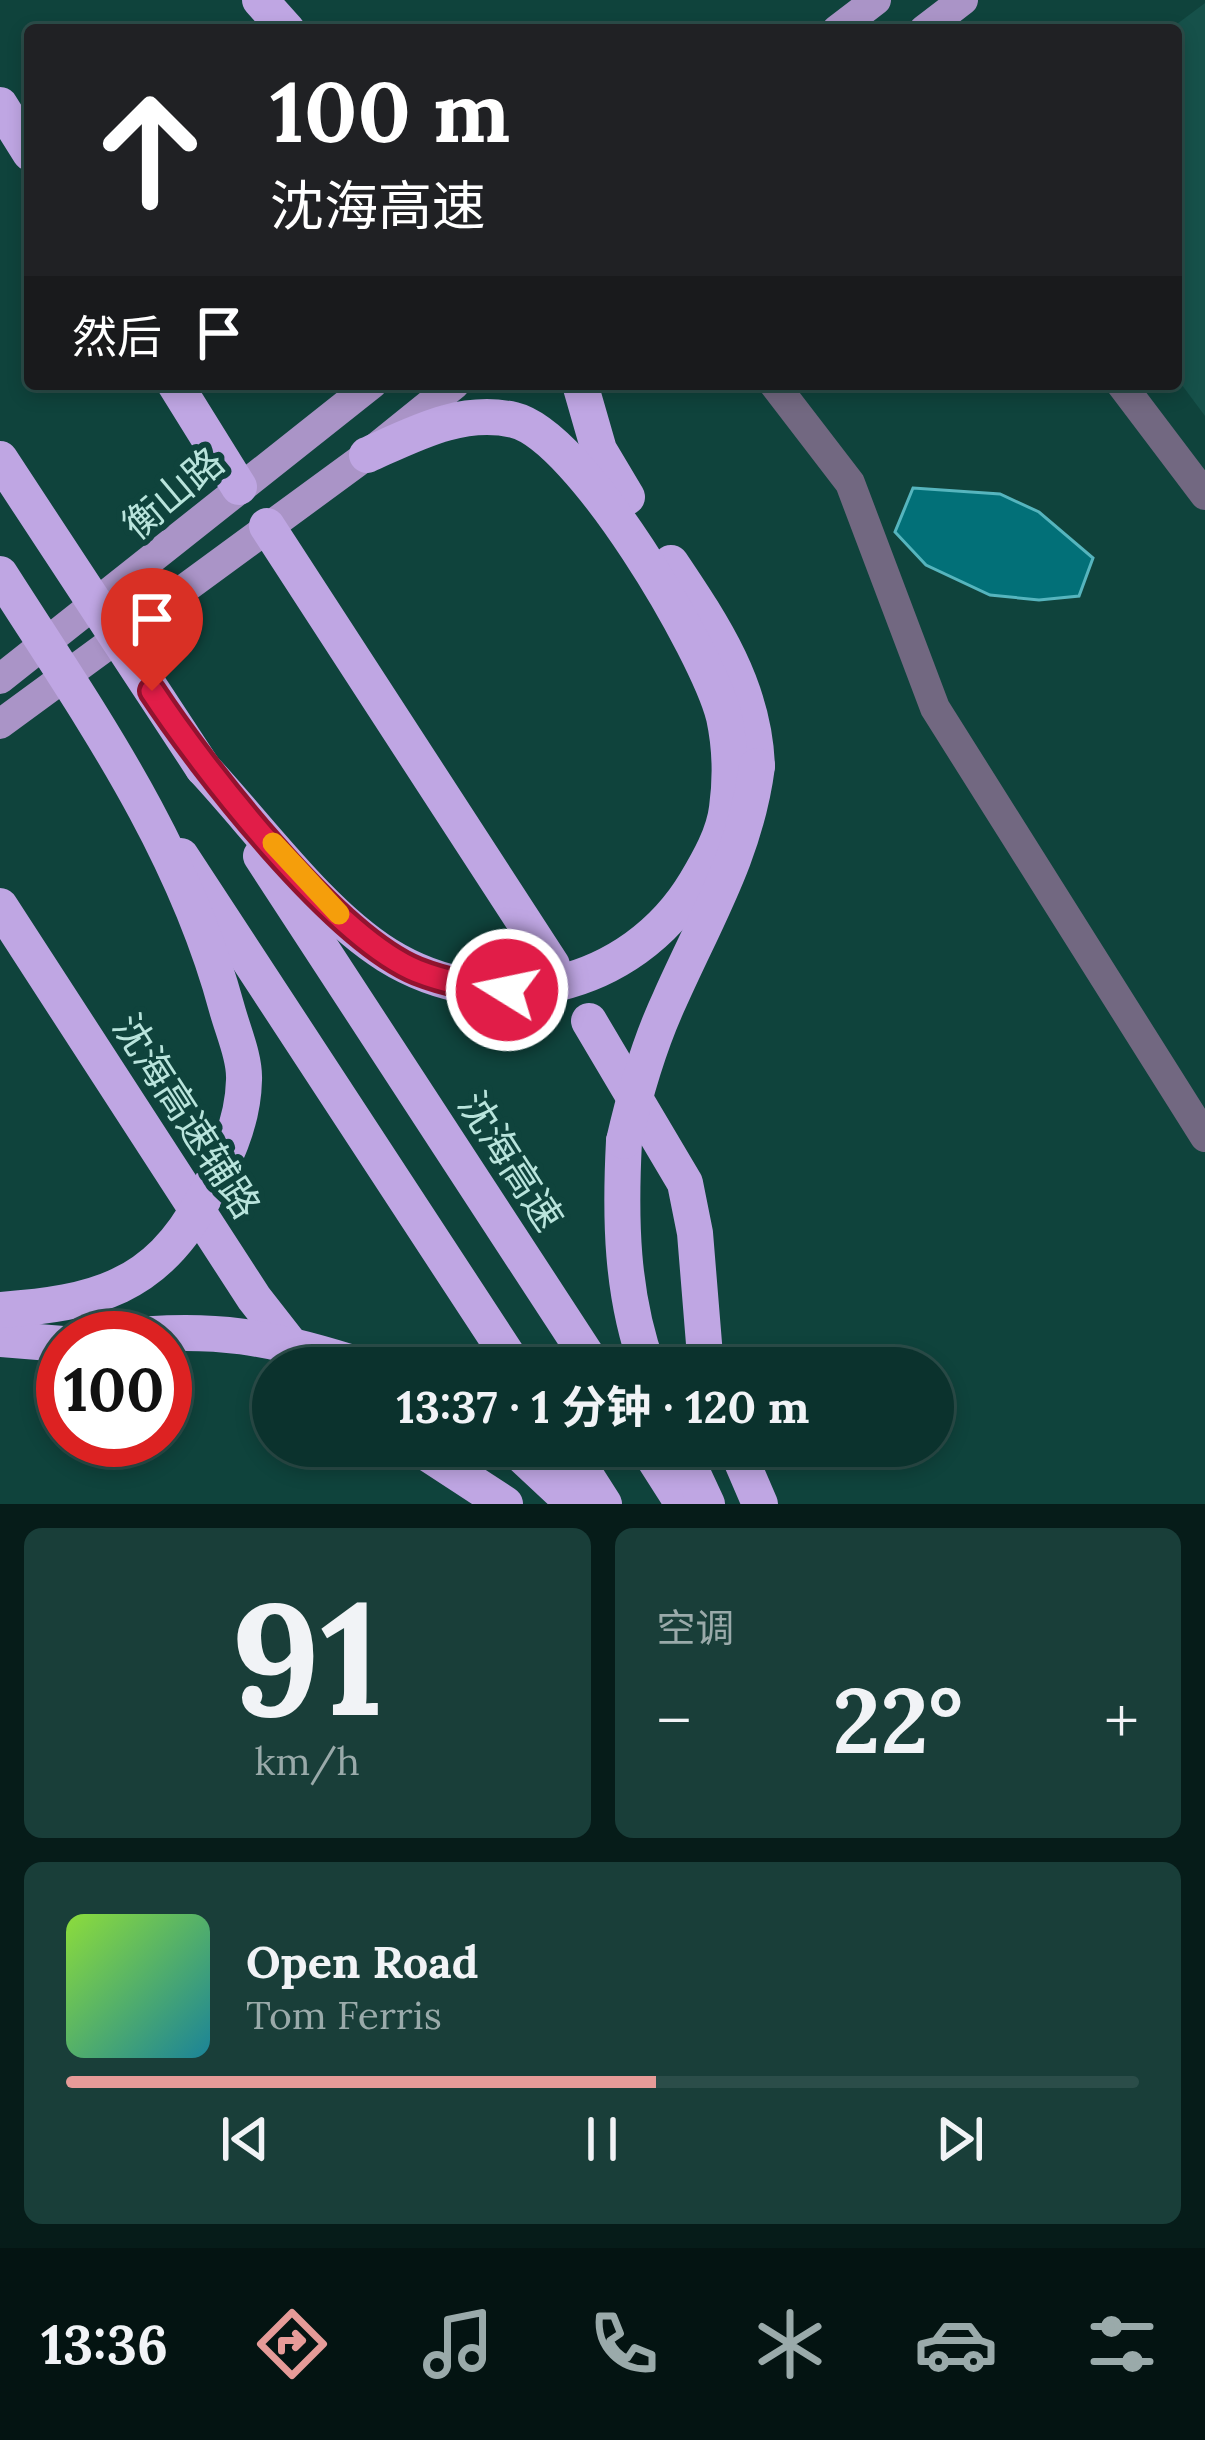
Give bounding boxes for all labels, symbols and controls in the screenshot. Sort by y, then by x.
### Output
text: 100 m [270,57,510,165]
icon: ahead [72,72,228,228]
text: 沈海高速 [270,171,486,240]
icon: arrive [186,300,252,366]
text: 然后 [72,308,162,365]
street label: 衡山路 [112,436,234,550]
pin [101,568,203,691]
icon: arrive [119,586,185,652]
position arrow [444,927,570,1053]
street label: 沈海高速辅路 [102,1004,272,1228]
street label: 沈海高速 [448,1082,574,1240]
speed limit sign: 100 [36,1311,192,1467]
text: 13:37 · 1 分钟 · 120 m [397,1378,809,1435]
text: 91 [231,1558,384,1758]
text: 空调 [657,1603,735,1653]
text: 22° [833,1662,963,1778]
text: − [657,1678,691,1762]
text: + [1104,1678,1139,1762]
text: km/h [255,1736,360,1786]
text: Open Road [246,1933,479,1990]
text: Tom Ferris [246,1990,442,2040]
icon: previous [212,2106,278,2172]
icon: pause [569,2106,635,2172]
icon: next [927,2106,993,2172]
icon: directions [250,2302,334,2386]
icon: music [416,2302,500,2386]
icon: phone [582,2302,666,2386]
icon: climate [748,2302,832,2386]
icon: car [914,2302,998,2386]
icon: filters [1080,2302,1164,2386]
text: 13:36 [41,2310,168,2379]

